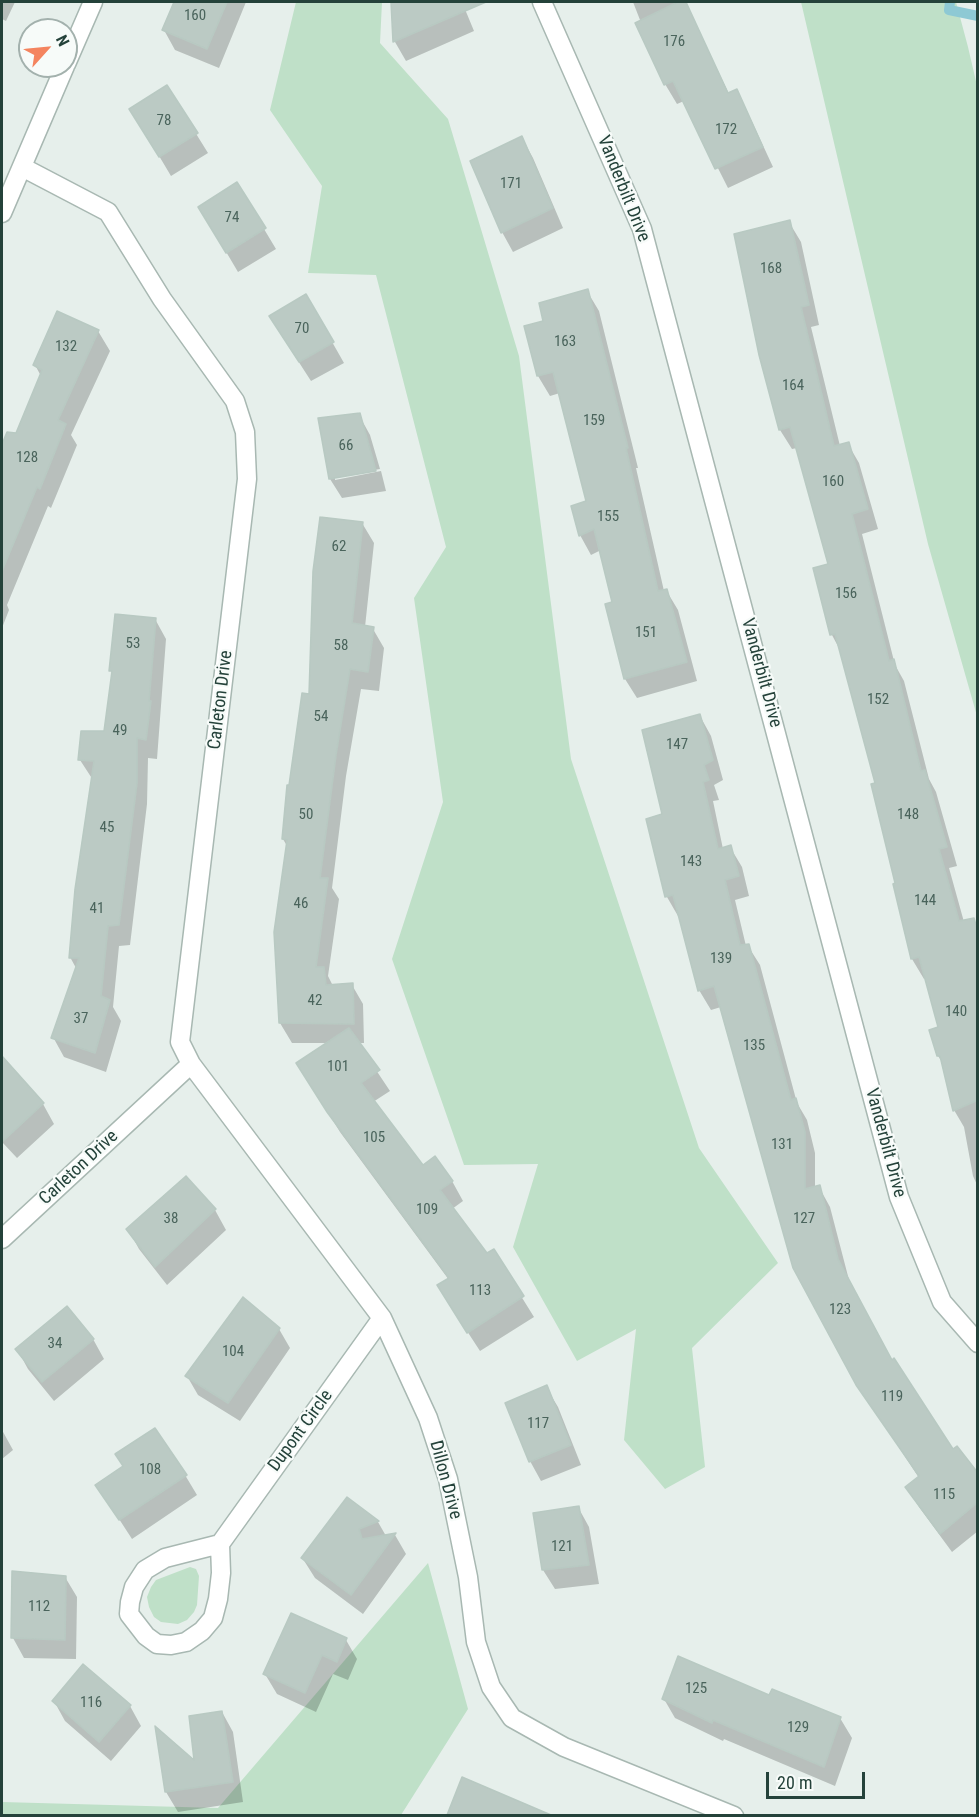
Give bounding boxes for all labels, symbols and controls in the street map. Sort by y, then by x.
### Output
house number: 160 [184,7,206,25]
north arrow [18,18,78,78]
text: N [52,32,73,49]
house number: 176 [663,33,685,51]
house number: 78 [157,112,171,130]
house number: 172 [715,121,737,139]
street label: Vanderbilt Drive [592,133,654,245]
house number: 171 [500,175,522,193]
house number: 74 [225,209,239,227]
house number: 168 [760,260,782,278]
house number: 70 [295,320,309,338]
house number: 163 [554,333,576,351]
house number: 132 [55,338,77,356]
house number: 164 [782,377,804,395]
house number: 159 [583,412,605,430]
house number: 66 [339,437,353,455]
house number: 128 [16,449,38,467]
house number: 160 [822,473,844,491]
house number: 155 [597,508,619,526]
house number: 62 [332,538,346,556]
house number: 156 [835,585,857,603]
street label: Vanderbilt Drive [736,616,786,730]
house number: 151 [635,624,657,642]
house number: 53 [126,635,140,653]
house number: 58 [334,637,348,655]
street label: Carleton Drive [204,649,238,751]
house number: 152 [867,691,889,709]
house number: 54 [314,708,328,726]
house number: 49 [113,722,127,740]
house number: 147 [666,736,688,754]
house number: 50 [299,806,313,824]
house number: 148 [897,806,919,824]
house number: 45 [100,819,114,837]
house number: 143 [680,853,702,871]
house number: 144 [914,892,936,910]
house number: 46 [294,895,308,913]
house number: 41 [90,900,104,918]
house number: 139 [710,950,732,968]
house number: 42 [308,992,322,1010]
house number: 140 [945,1003,967,1021]
house number: 37 [74,1010,88,1028]
house number: 135 [743,1037,765,1055]
house number: 101 [327,1058,349,1076]
street label: Vanderbilt Drive [860,1086,910,1200]
street label: Carleton Drive [35,1126,123,1210]
house number: 105 [363,1129,385,1147]
house number: 131 [771,1136,793,1154]
house number: 109 [416,1201,438,1219]
house number: 38 [164,1210,178,1228]
house number: 127 [793,1210,815,1228]
house number: 113 [469,1282,491,1300]
house number: 123 [829,1301,851,1319]
house number: 34 [48,1335,62,1353]
house number: 104 [222,1343,244,1361]
street label: Dupont Circle [264,1386,338,1476]
house number: 119 [881,1388,903,1406]
house number: 117 [527,1415,549,1433]
street label: Dillon Drive [424,1438,466,1522]
house number: 108 [139,1461,161,1479]
house number: 115 [933,1486,955,1504]
house number: 121 [551,1538,573,1556]
house number: 112 [28,1598,50,1616]
house number: 125 [685,1680,707,1698]
house number: 116 [80,1694,102,1712]
house number: 129 [787,1719,809,1737]
scale bar [769,1760,868,1798]
text: 20 m [777,1772,812,1793]

